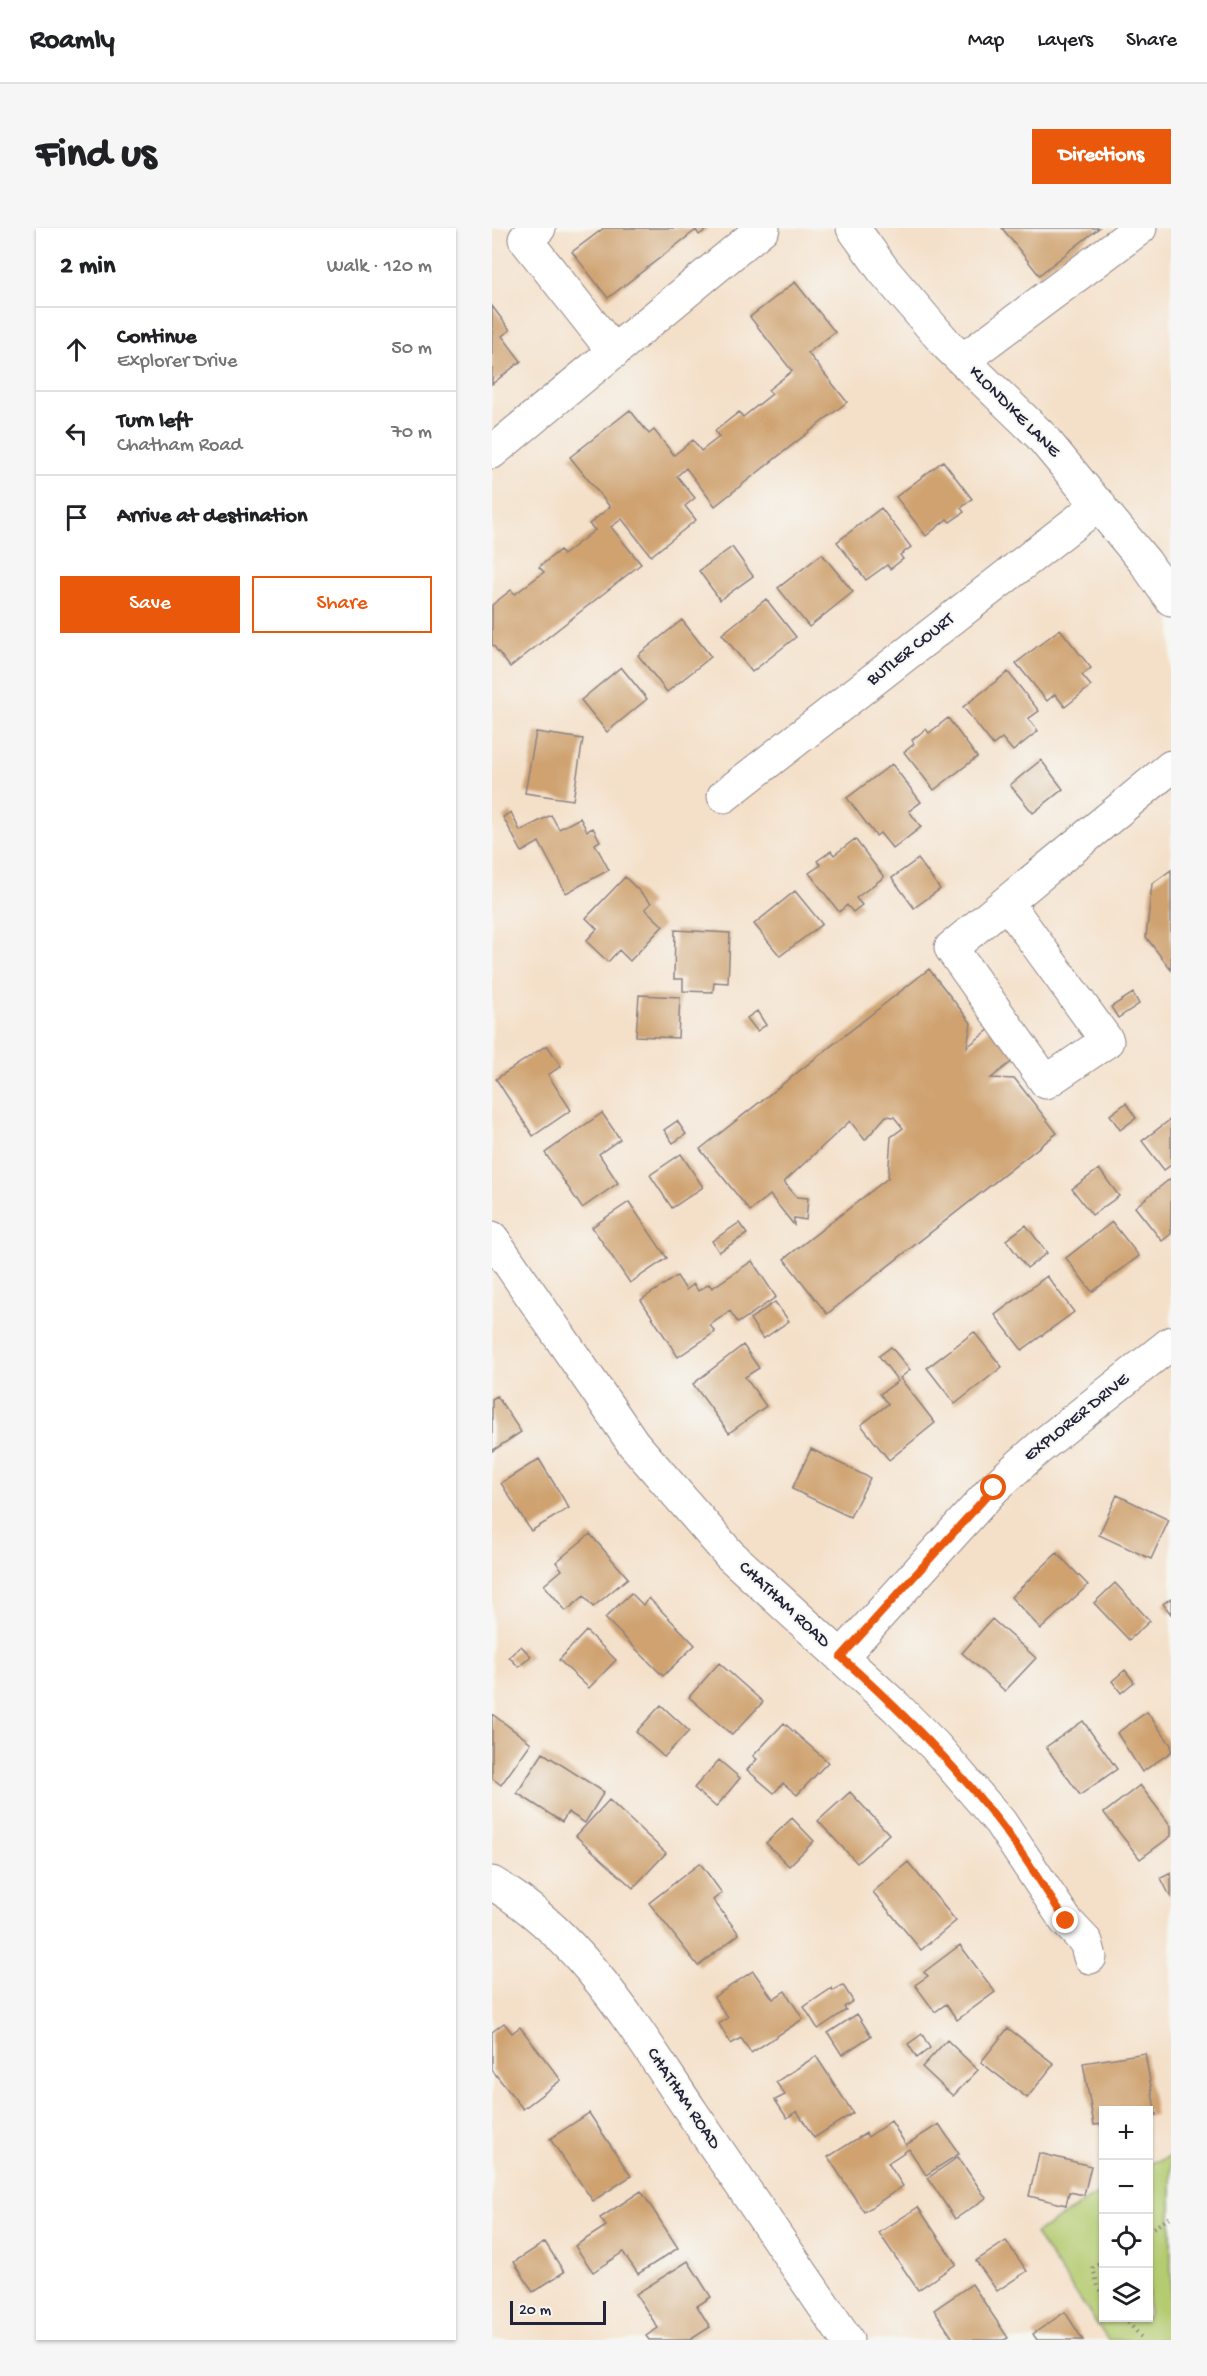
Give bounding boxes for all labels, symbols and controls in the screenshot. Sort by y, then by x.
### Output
text: Roamly [30,25,115,58]
text: Map [968,29,1004,54]
text: Layers [1037,29,1093,54]
text: Share [1126,29,1177,54]
button: Directions [1032,129,1171,184]
text: Find us [36,132,156,181]
text: 2 min [60,252,115,283]
text: Walk · 120 m [327,256,432,279]
text: Continue [117,325,197,351]
icon: ahead [60,333,93,366]
text: 50 m [391,338,432,361]
text: Explorer Drive [117,351,237,374]
street label: KLONDIKE LANE [964,362,1065,463]
text: Turn left [117,409,191,435]
icon: left [60,417,93,450]
text: 70 m [391,422,432,445]
text: Chatham Road [117,435,242,458]
icon: arrive [60,501,93,534]
text: Arrive at destination [117,504,307,530]
button: Save [60,576,240,633]
button: Share [252,576,432,633]
street label: BUTLER COURT [862,609,960,691]
street label: EXPLORER DRIVE [1020,1369,1134,1467]
route start [980,1474,1006,1500]
street label: CHATHAM ROAD [734,1557,834,1653]
route end [1052,1907,1078,1933]
street label: CHATHAM ROAD [641,2044,725,2154]
map controls [1099,2106,1153,2322]
button: + [1099,2106,1153,2160]
button: − [1099,2160,1153,2214]
button: locate [1099,2214,1153,2268]
button: layers [1099,2268,1153,2322]
scale bar [510,2298,606,2326]
text: 20 m [519,2302,551,2321]

